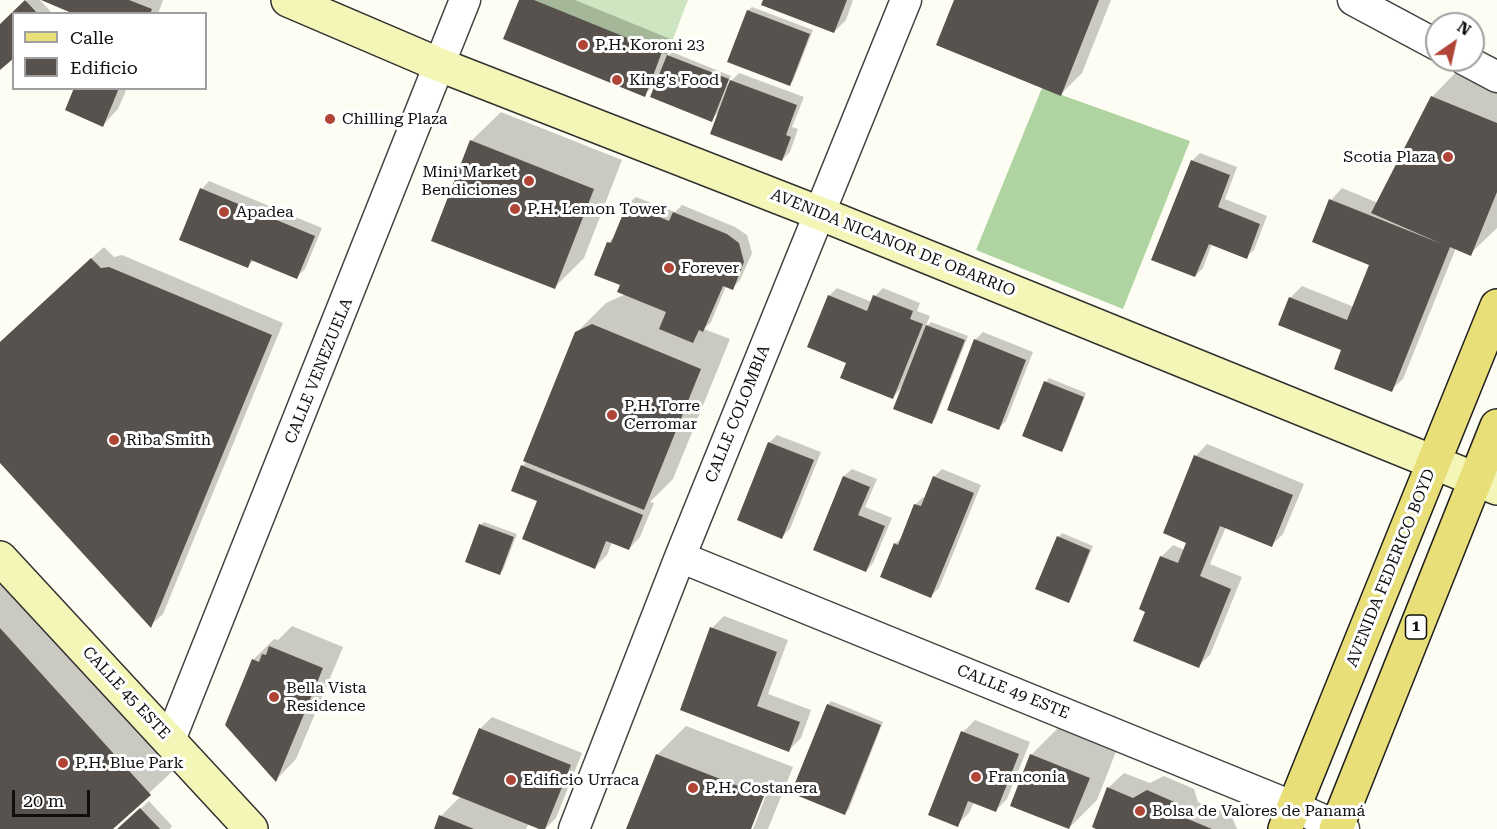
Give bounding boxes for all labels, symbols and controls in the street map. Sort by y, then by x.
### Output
legend [12,12,207,90]
north arrow [1425,12,1485,72]
text: N [1454,17,1475,40]
text: Calle [70,27,114,48]
place label: P.H. Koroni 23 [595,35,705,55]
marker: P.H. Koroni 23 [576,38,590,52]
text: Edificio [70,57,138,78]
place label: King's Food [629,70,719,90]
marker: King's Food [610,73,624,87]
place label: Chilling Plaza [342,109,447,129]
marker: Chilling Plaza [323,112,337,126]
place label: Scotia Plaza [1343,147,1436,167]
marker: Scotia Plaza [1441,150,1455,164]
place label: Mini Market Bendiciones [421,162,517,200]
marker: Mini Market Bendiciones [522,174,536,188]
street label: AVENIDA NICANOR DE OBARRIO [768,185,1018,301]
place label: P.H. Lemon Tower [527,199,667,219]
place label: Apadea [236,202,294,222]
marker: P.H. Lemon Tower [508,202,522,216]
marker: Apadea [217,205,231,219]
place label: Forever [681,258,739,278]
marker: Forever [662,261,676,275]
street label: CALLE VENEZUELA [281,295,357,447]
street label: CALLE COLOMBIA [702,342,774,486]
place label: P.H. Torre Cerromar [624,396,700,434]
marker: P.H. Torre Cerromar [605,408,619,422]
place label: Riba Smith [126,430,211,450]
marker: Riba Smith [107,433,121,447]
street label: AVENIDA FEDERICO BOYD [1342,466,1440,670]
road number: 1 [1406,615,1426,639]
street label: CALLE 45 ESTE [78,643,174,743]
street label: CALLE 49 ESTE [954,661,1072,723]
place label: Bella Vista Residence [286,678,367,716]
marker: Bella Vista Residence [267,690,281,704]
place label: P.H. Blue Park [75,753,184,773]
marker: P.H. Blue Park [56,756,70,770]
place label: Franconia [988,767,1066,787]
place label: Edificio Urraca [523,770,639,790]
marker: Franconia [969,770,983,784]
marker: Edificio Urraca [504,773,518,787]
scale bar [15,778,93,816]
place label: P.H. Costanera [705,778,818,798]
marker: P.H. Costanera [686,781,700,795]
text: 20 m [23,790,64,811]
place label: Bolsa de Valores de Panamá [1152,801,1365,821]
marker: Bolsa de Valores de Panamá [1133,804,1147,818]

